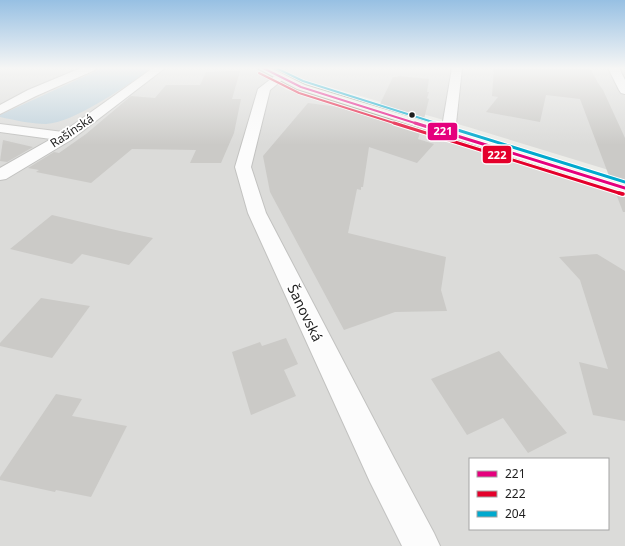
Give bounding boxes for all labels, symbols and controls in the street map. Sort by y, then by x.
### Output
street label: Rašínská [47,110,97,151]
unlabelled marker [407,110,417,120]
line badge: 221 [427,122,458,141]
text: 221 [434,123,452,138]
line badge: 222 [482,145,512,164]
text: 222 [488,147,506,162]
street label: Šanovská [283,281,327,345]
legend [469,458,609,530]
text: 221 [505,465,526,482]
text: 222 [505,485,526,502]
text: 204 [505,505,526,522]

